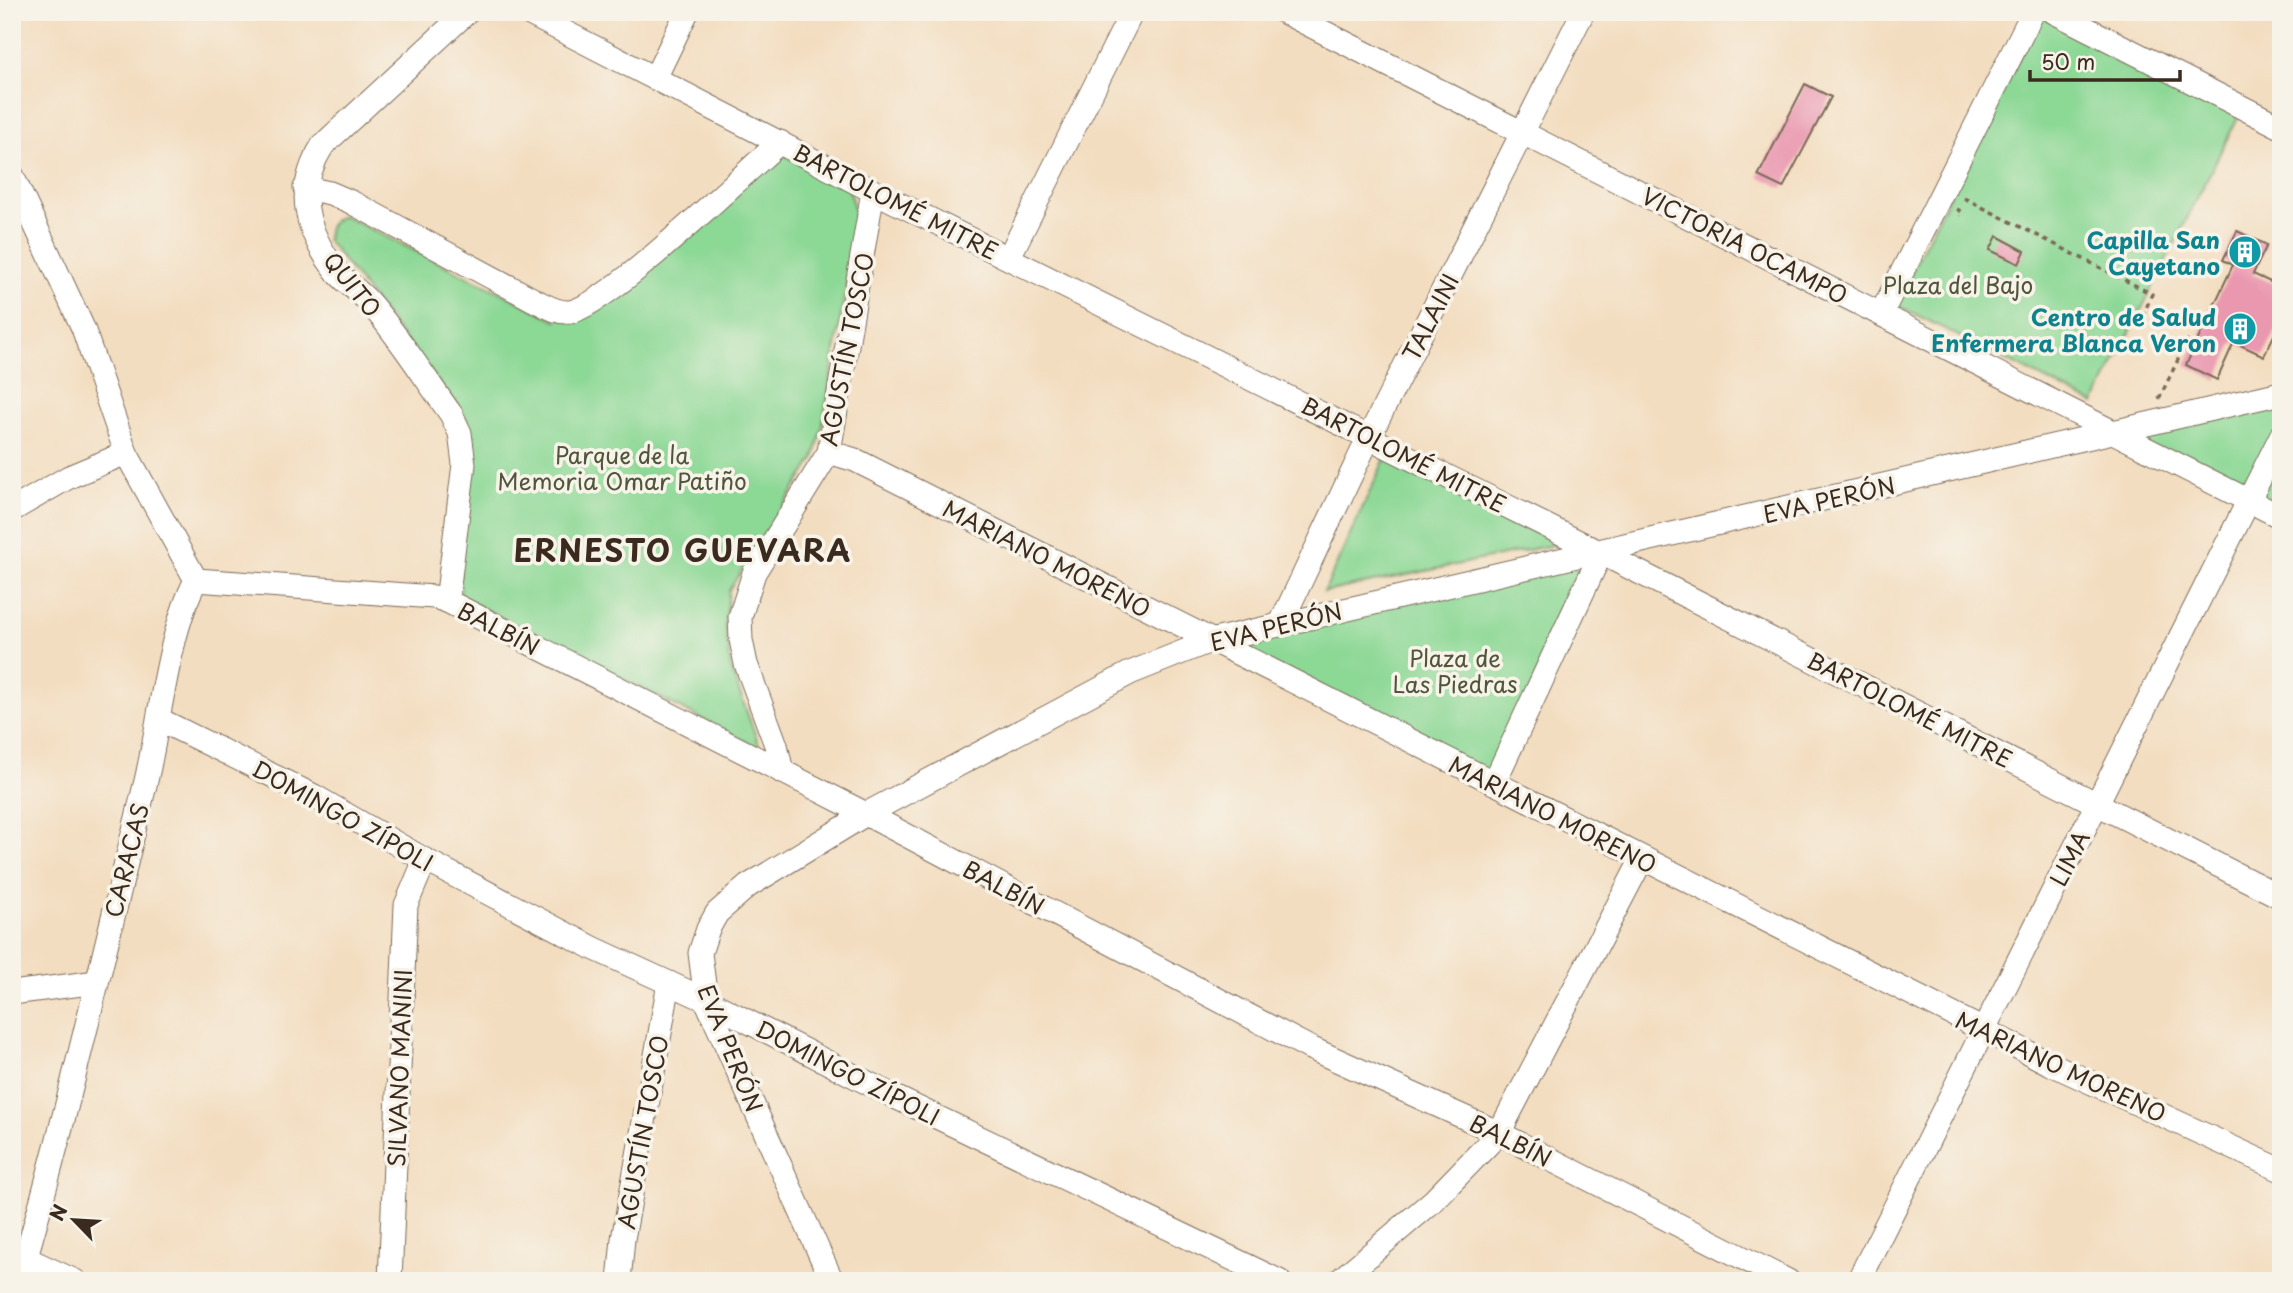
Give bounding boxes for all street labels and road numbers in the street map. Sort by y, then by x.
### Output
street label: BARTOLOMÉ MITRE [787,134,1005,268]
street label: VICTORIA OCAMPO [1636,178,1854,312]
street label: QUITO [316,244,390,324]
street label: AGUSTÍN TOSCO [810,249,882,449]
street label: TALAINI [1393,267,1467,367]
street label: BARTOLOMÉ MITRE [1295,387,1513,521]
street label: EVA PERÓN [1759,467,1899,531]
street label: MARIANO MORENO [937,490,1157,626]
street label: BALBÍN [452,592,546,664]
street label: EVA PERÓN [1206,593,1346,659]
street label: BARTOLOMÉ MITRE [1801,642,2019,776]
street label: MARIANO MORENO [1443,746,1663,882]
street label: DOMINGO ZÍPOLI [246,751,440,879]
street label: CARACAS [95,799,157,921]
street label: LIMA [2040,824,2098,892]
street label: BALBÍN [957,851,1051,923]
street label: SILVANO MANINI [378,969,420,1167]
street label: EVA PERÓN [690,979,772,1117]
street label: MARIANO MORENO [1950,1002,2172,1130]
street label: DOMINGO ZÍPOLI [750,1011,946,1133]
street label: AGUSTÍN TOSCO [608,1032,676,1232]
street label: BALBÍN [1464,1105,1558,1175]

